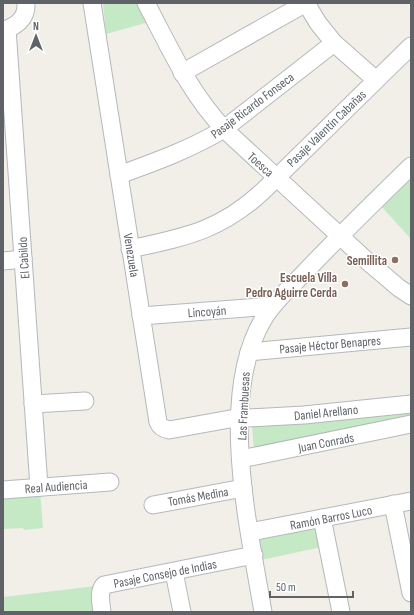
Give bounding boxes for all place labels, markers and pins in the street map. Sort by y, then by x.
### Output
place label: Semillita [347,253,387,269]
marker: Semillita [390,255,400,265]
place label: Escuela Villa Pedro Aguirre Cerda [246,270,337,301]
marker: Escuela Villa Pedro Aguirre Cerda [340,279,350,289]

